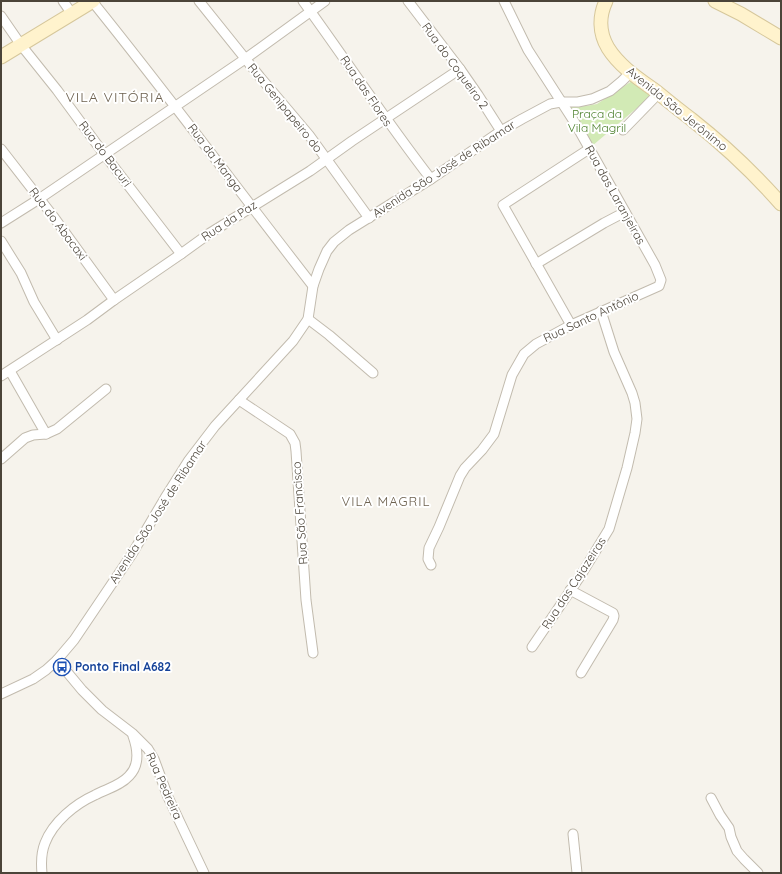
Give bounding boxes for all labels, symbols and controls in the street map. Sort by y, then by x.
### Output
street label: Rua do Coqueiro 2 [419,20,492,112]
street label: Rua das Flores [337,52,396,129]
street label: Rua Genipapeiro do [245,60,326,155]
street label: Avenida São Jerônimo [624,63,731,154]
district label: VILA VITÓRIA [65,88,165,106]
park label: Praça da Vila Magril [568,106,626,135]
street label: Avenida São José de Ribamar [369,116,518,220]
street label: Rua do Bacuri [76,118,135,190]
street label: Rua da Manga [185,120,246,195]
street label: Rua das Laranjeiras [582,143,649,247]
street label: Rua do Abacaxi [26,184,91,263]
street label: Rua da Paz [198,197,260,244]
street label: Rua Santo Antônio [541,288,641,345]
street label: Avenida São José de Ribamar [106,437,210,586]
street label: Rua São Francisco [288,461,311,565]
district label: VILA MAGRIL [342,493,430,509]
street label: Rua das Cajazeiras [538,534,609,632]
bus stop icon: Ponto Final A682 [52,657,72,677]
place label: Ponto Final A682 [75,659,171,674]
street label: Rua Pedreira [143,750,186,822]

